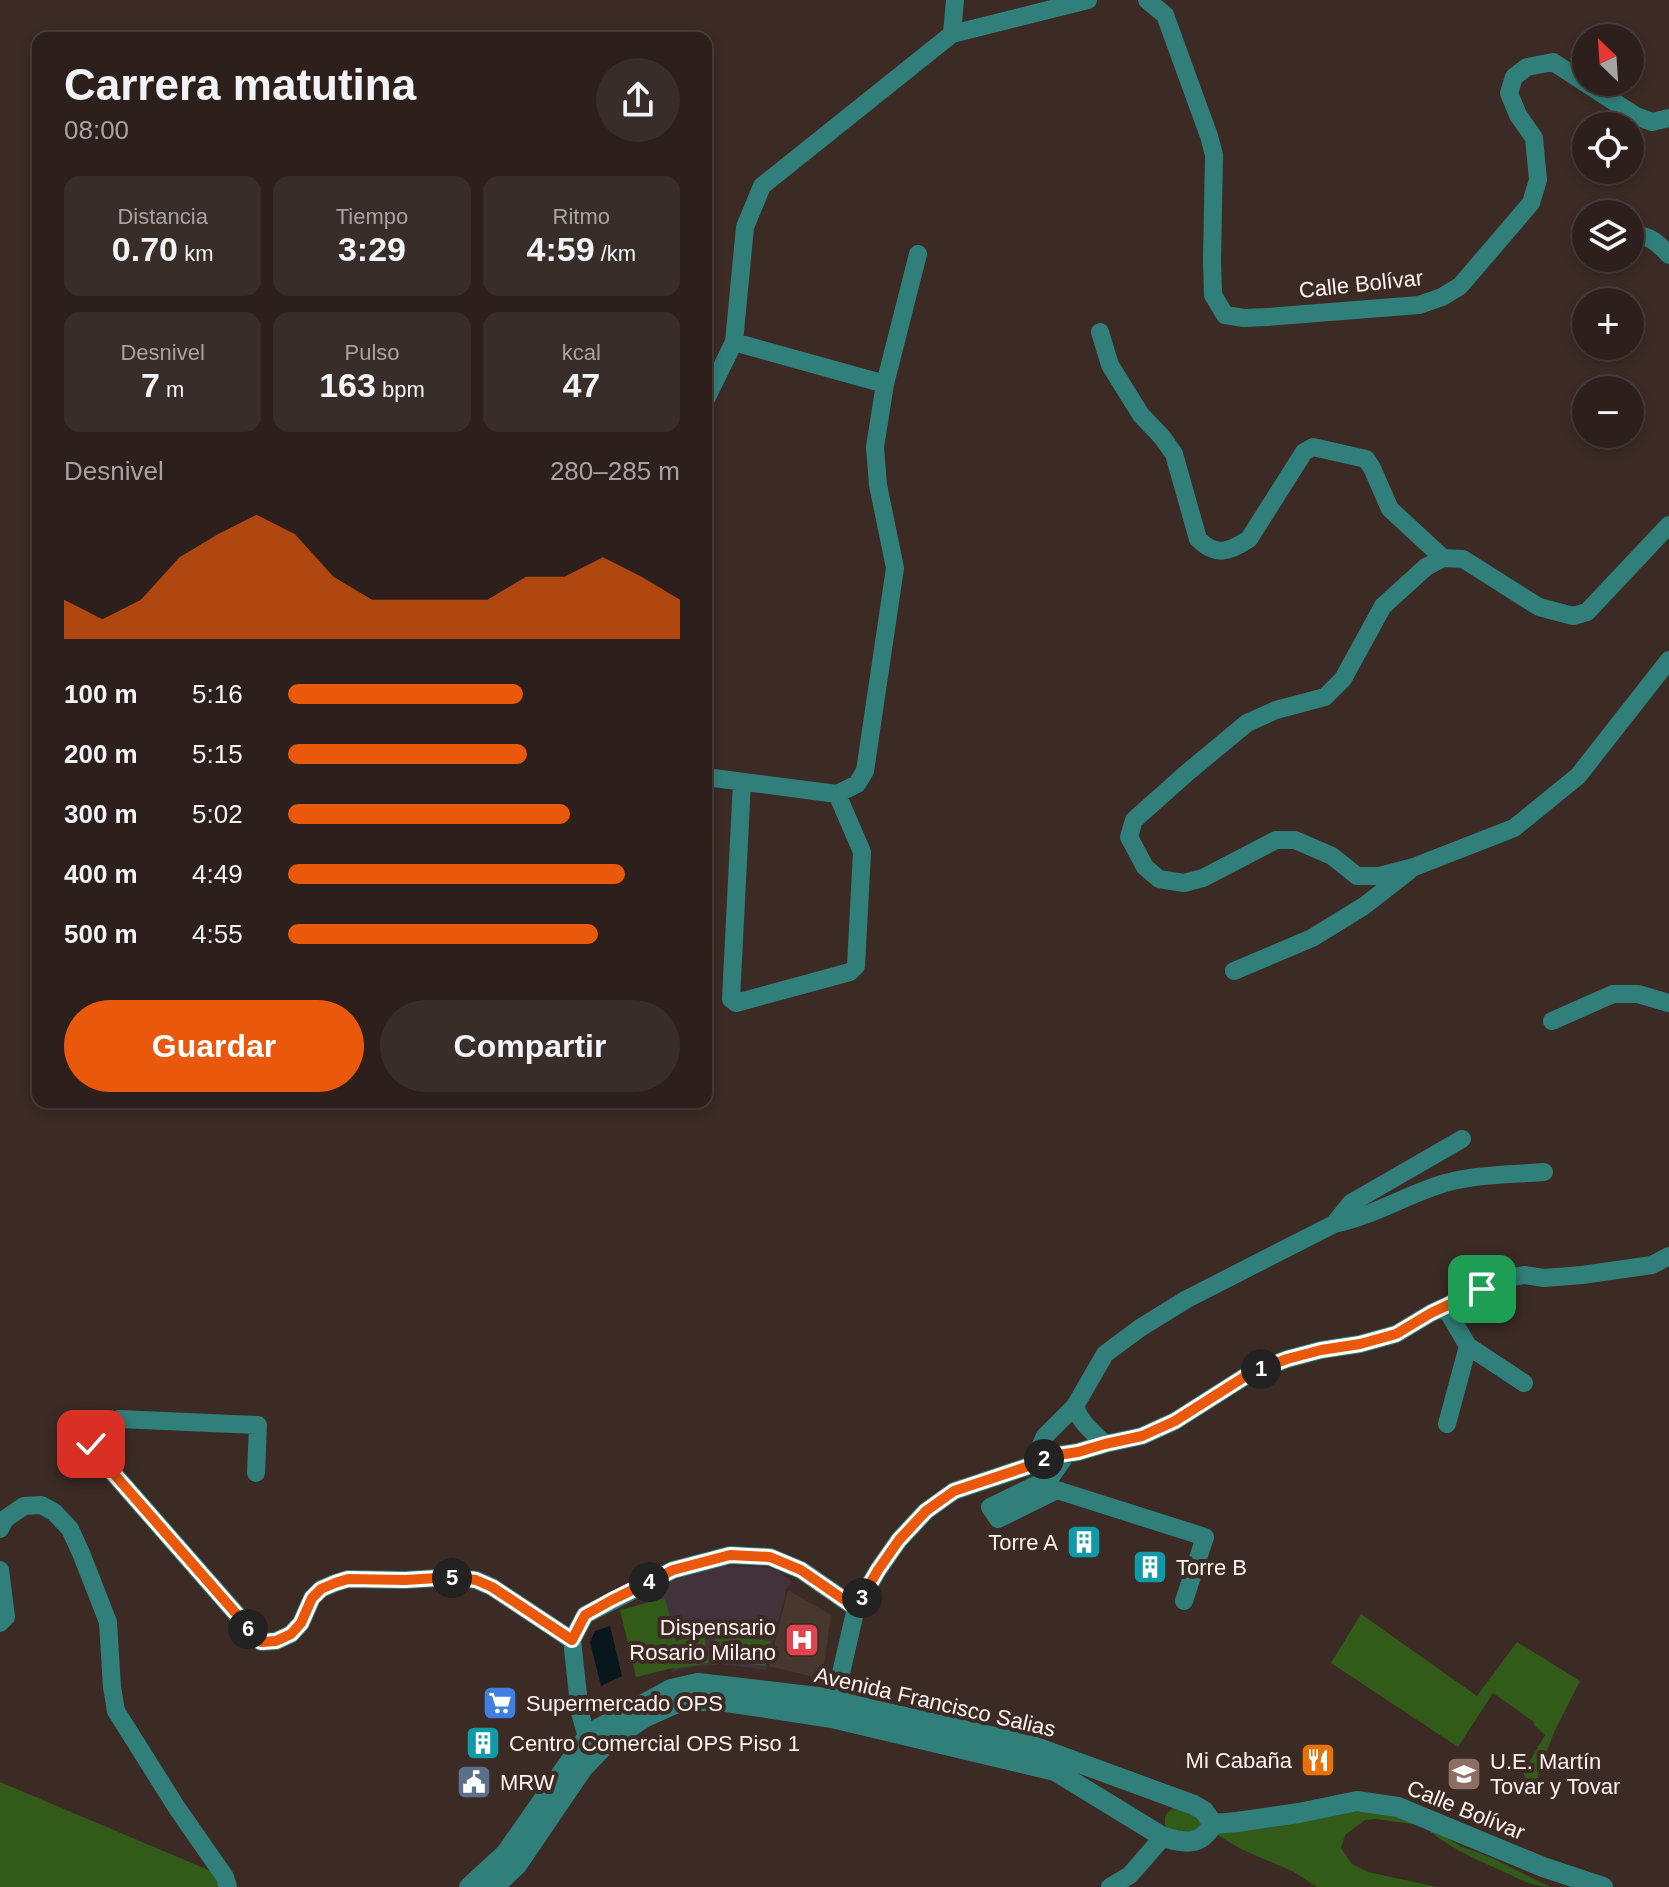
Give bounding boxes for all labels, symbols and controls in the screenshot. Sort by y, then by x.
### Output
north arrow [1572,24,1644,96]
map controls [1572,24,1644,448]
button: share [596,58,680,142]
text: Carrera matutina [64,60,416,109]
button: locate [1572,112,1644,184]
text: 08:00 [64,115,129,145]
button: layers [1572,200,1644,272]
text: Distancia [117,204,208,229]
text: Tiempo [336,204,408,229]
text: Ritmo [553,204,610,229]
text: 0.70 [112,230,178,268]
text: 3:29 [338,230,406,268]
text: 4:59 [527,230,595,268]
text: km [178,241,213,266]
text: /km [595,241,636,266]
street label: Calle Bolívar [1298,265,1424,303]
button: + [1572,288,1644,360]
text: Desnivel [120,340,205,365]
text: Pulso [344,340,400,365]
text: kcal [562,340,601,365]
text: 7 [141,366,160,404]
text: 163 [319,366,376,404]
text: 47 [562,366,600,404]
button: − [1572,376,1644,448]
text: m [160,377,184,402]
text: bpm [376,377,425,402]
text: Desnivel [64,456,164,486]
text: 280–285 m [550,456,680,486]
text: 100 m [64,679,138,709]
text: 5:16 [192,679,243,709]
text: 200 m [64,739,138,769]
text: 5:15 [192,739,243,769]
text: 300 m [64,799,138,829]
text: 5:02 [192,799,243,829]
text: 400 m [64,859,138,889]
text: 4:49 [192,859,243,889]
text: 500 m [64,919,138,949]
text: 4:55 [192,919,243,949]
button: Guardar [64,1000,364,1092]
button: Compartir [380,1000,680,1092]
pin [1448,1255,1516,1323]
icon: arrive [1460,1267,1504,1311]
pin: 1 [1241,1349,1281,1389]
text: 1 [1255,1356,1267,1381]
pin [57,1410,125,1478]
icon: check [69,1422,113,1466]
pin: 2 [1024,1439,1064,1479]
text: 2 [1038,1446,1050,1471]
building icon: Torre A [1065,1523,1103,1561]
place label: Torre A [988,1530,1058,1555]
building icon: Torre B [1131,1548,1169,1586]
place label: Torre B [1176,1555,1247,1580]
pin: 5 [432,1558,472,1598]
pin: 4 [629,1562,669,1602]
text: 5 [446,1565,458,1590]
text: 4 [643,1569,655,1594]
pin: 3 [842,1578,882,1618]
text: 3 [856,1585,868,1610]
pin: 6 [228,1609,268,1649]
place label: Dispensario Rosario Milano [629,1615,776,1665]
text: 6 [242,1616,254,1641]
hospital icon: Dispensario Rosario Milano [783,1621,821,1659]
street label: Avenida Francisco Salias [812,1662,1058,1742]
supermarket icon: Supermercado OPS [481,1684,519,1722]
place label: Supermercado OPS [526,1691,723,1716]
building icon: Centro Comercial OPS Piso 1 [464,1724,502,1762]
place label: Centro Comercial OPS Piso 1 [509,1731,800,1756]
restaurant icon: Mi Cabaña [1299,1741,1337,1779]
place label: Mi Cabaña [1186,1748,1293,1773]
place label: U.E. Martín Tovar y Tovar [1490,1749,1620,1799]
school or university icon: U.E. Martín Tovar y Tovar [1445,1755,1483,1793]
public building icon: MRW [455,1763,493,1801]
place label: MRW [500,1770,555,1795]
street label: Calle Bolívar [1403,1775,1529,1845]

